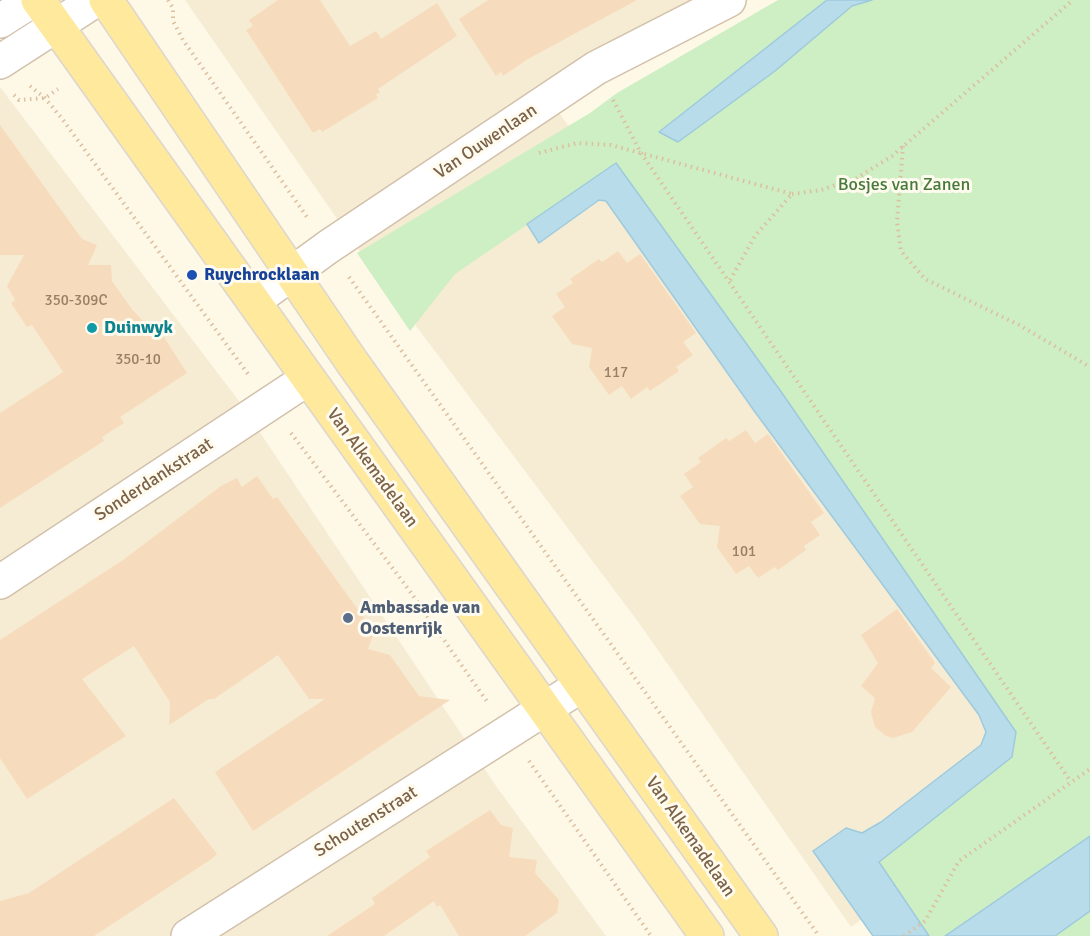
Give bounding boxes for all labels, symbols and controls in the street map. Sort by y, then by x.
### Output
street label: Van Ouwenlaan [431,100,541,184]
park label: Bosjes van Zanen [838,174,970,196]
place label: Ruychrocklaan [204,264,320,286]
marker: Ruychrocklaan [185,268,199,282]
house number: 350-309C [45,292,107,310]
place label: Duinwyk [104,317,173,339]
marker: Duinwyk [85,321,99,335]
house number: 350-10 [115,351,161,369]
house number: 117 [604,364,628,382]
street label: Van Alkemadelaan [322,404,422,532]
street label: Sonderdankstraat [91,434,217,526]
house number: 101 [732,543,756,561]
place label: Ambassade van Oostenrijk [360,597,480,640]
marker: Ambassade van Oostenrijk [341,611,355,625]
street label: Van Alkemadelaan [641,773,739,901]
street label: Schoutenstraat [310,782,422,862]

